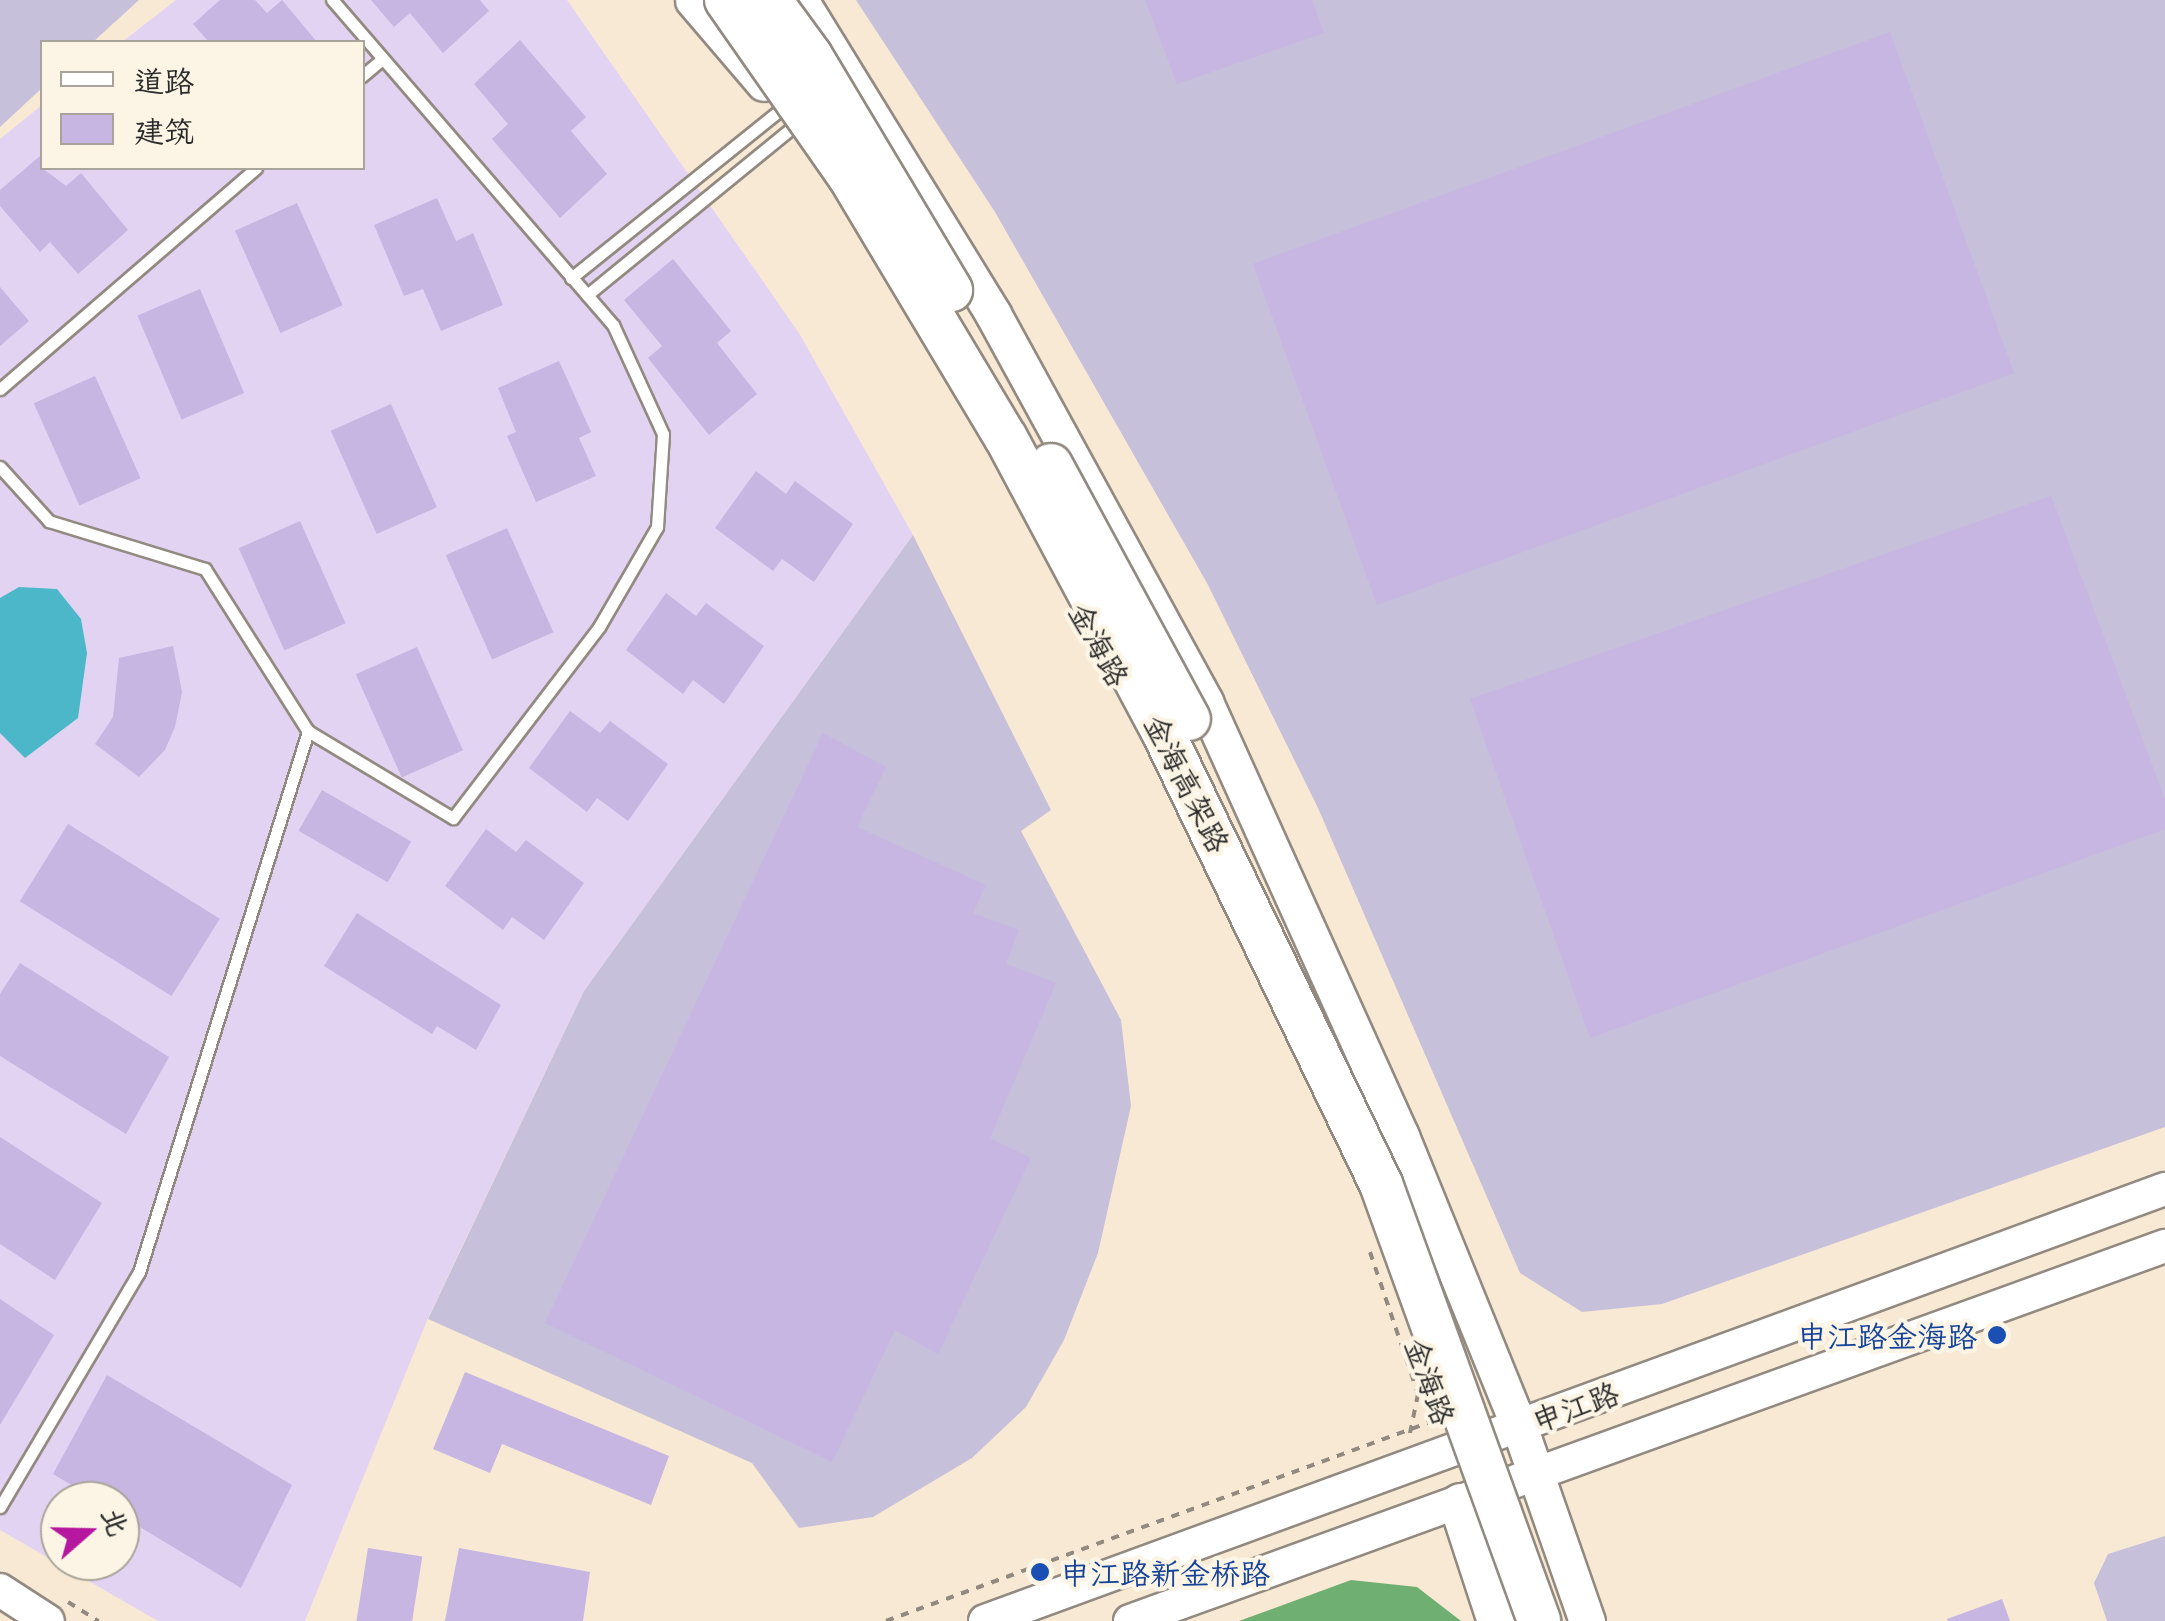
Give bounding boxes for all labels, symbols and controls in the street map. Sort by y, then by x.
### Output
legend [40,40,365,170]
text: 道路 [134,57,194,102]
text: 建筑 [134,107,194,152]
street label: 金海路 [1062,596,1138,692]
street label: 金海高架路 [1138,708,1238,858]
place label: 申江路金海路 [1797,1317,1977,1353]
marker: 申江路金海路 [1986,1324,2008,1346]
street label: 金海路 [1399,1333,1463,1429]
street label: 申江路 [1527,1374,1623,1438]
north arrow [40,1481,140,1581]
text: 北 [92,1501,142,1542]
place label: 申江路新金桥路 [1060,1554,1270,1590]
marker: 申江路新金桥路 [1029,1561,1051,1583]

